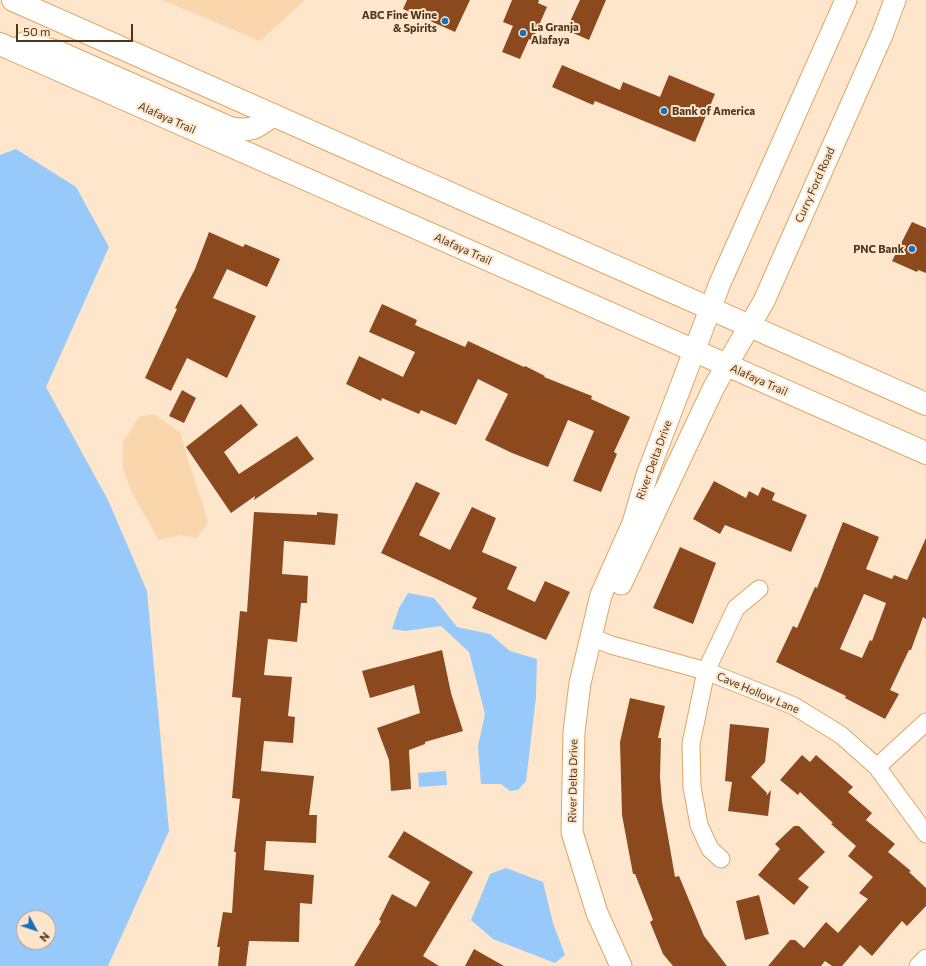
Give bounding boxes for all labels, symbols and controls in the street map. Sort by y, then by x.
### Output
place label: ABC Fine Wine & Spirits [362,8,437,34]
scale bar [18,16,135,42]
marker: ABC Fine Wine & Spirits [440,16,450,26]
place label: La Granja Alafaya [531,20,579,46]
text: 50 m [23,24,51,38]
marker: La Granja Alafaya [518,28,528,38]
street label: Alafaya Trail [136,100,198,136]
place label: Bank of America [672,104,755,118]
marker: Bank of America [659,106,669,116]
street label: Curry Ford Road [792,145,838,225]
street label: Alafaya Trail [432,231,494,267]
place label: PNC Bank [853,242,904,256]
marker: PNC Bank [907,244,917,254]
street label: Alafaya Trail [728,362,790,398]
street label: River Delta Drive [634,418,674,502]
street label: Cave Hollow Lane [715,670,801,716]
street label: River Delta Drive [566,739,580,823]
north arrow [16,910,56,950]
text: N [37,930,52,945]

